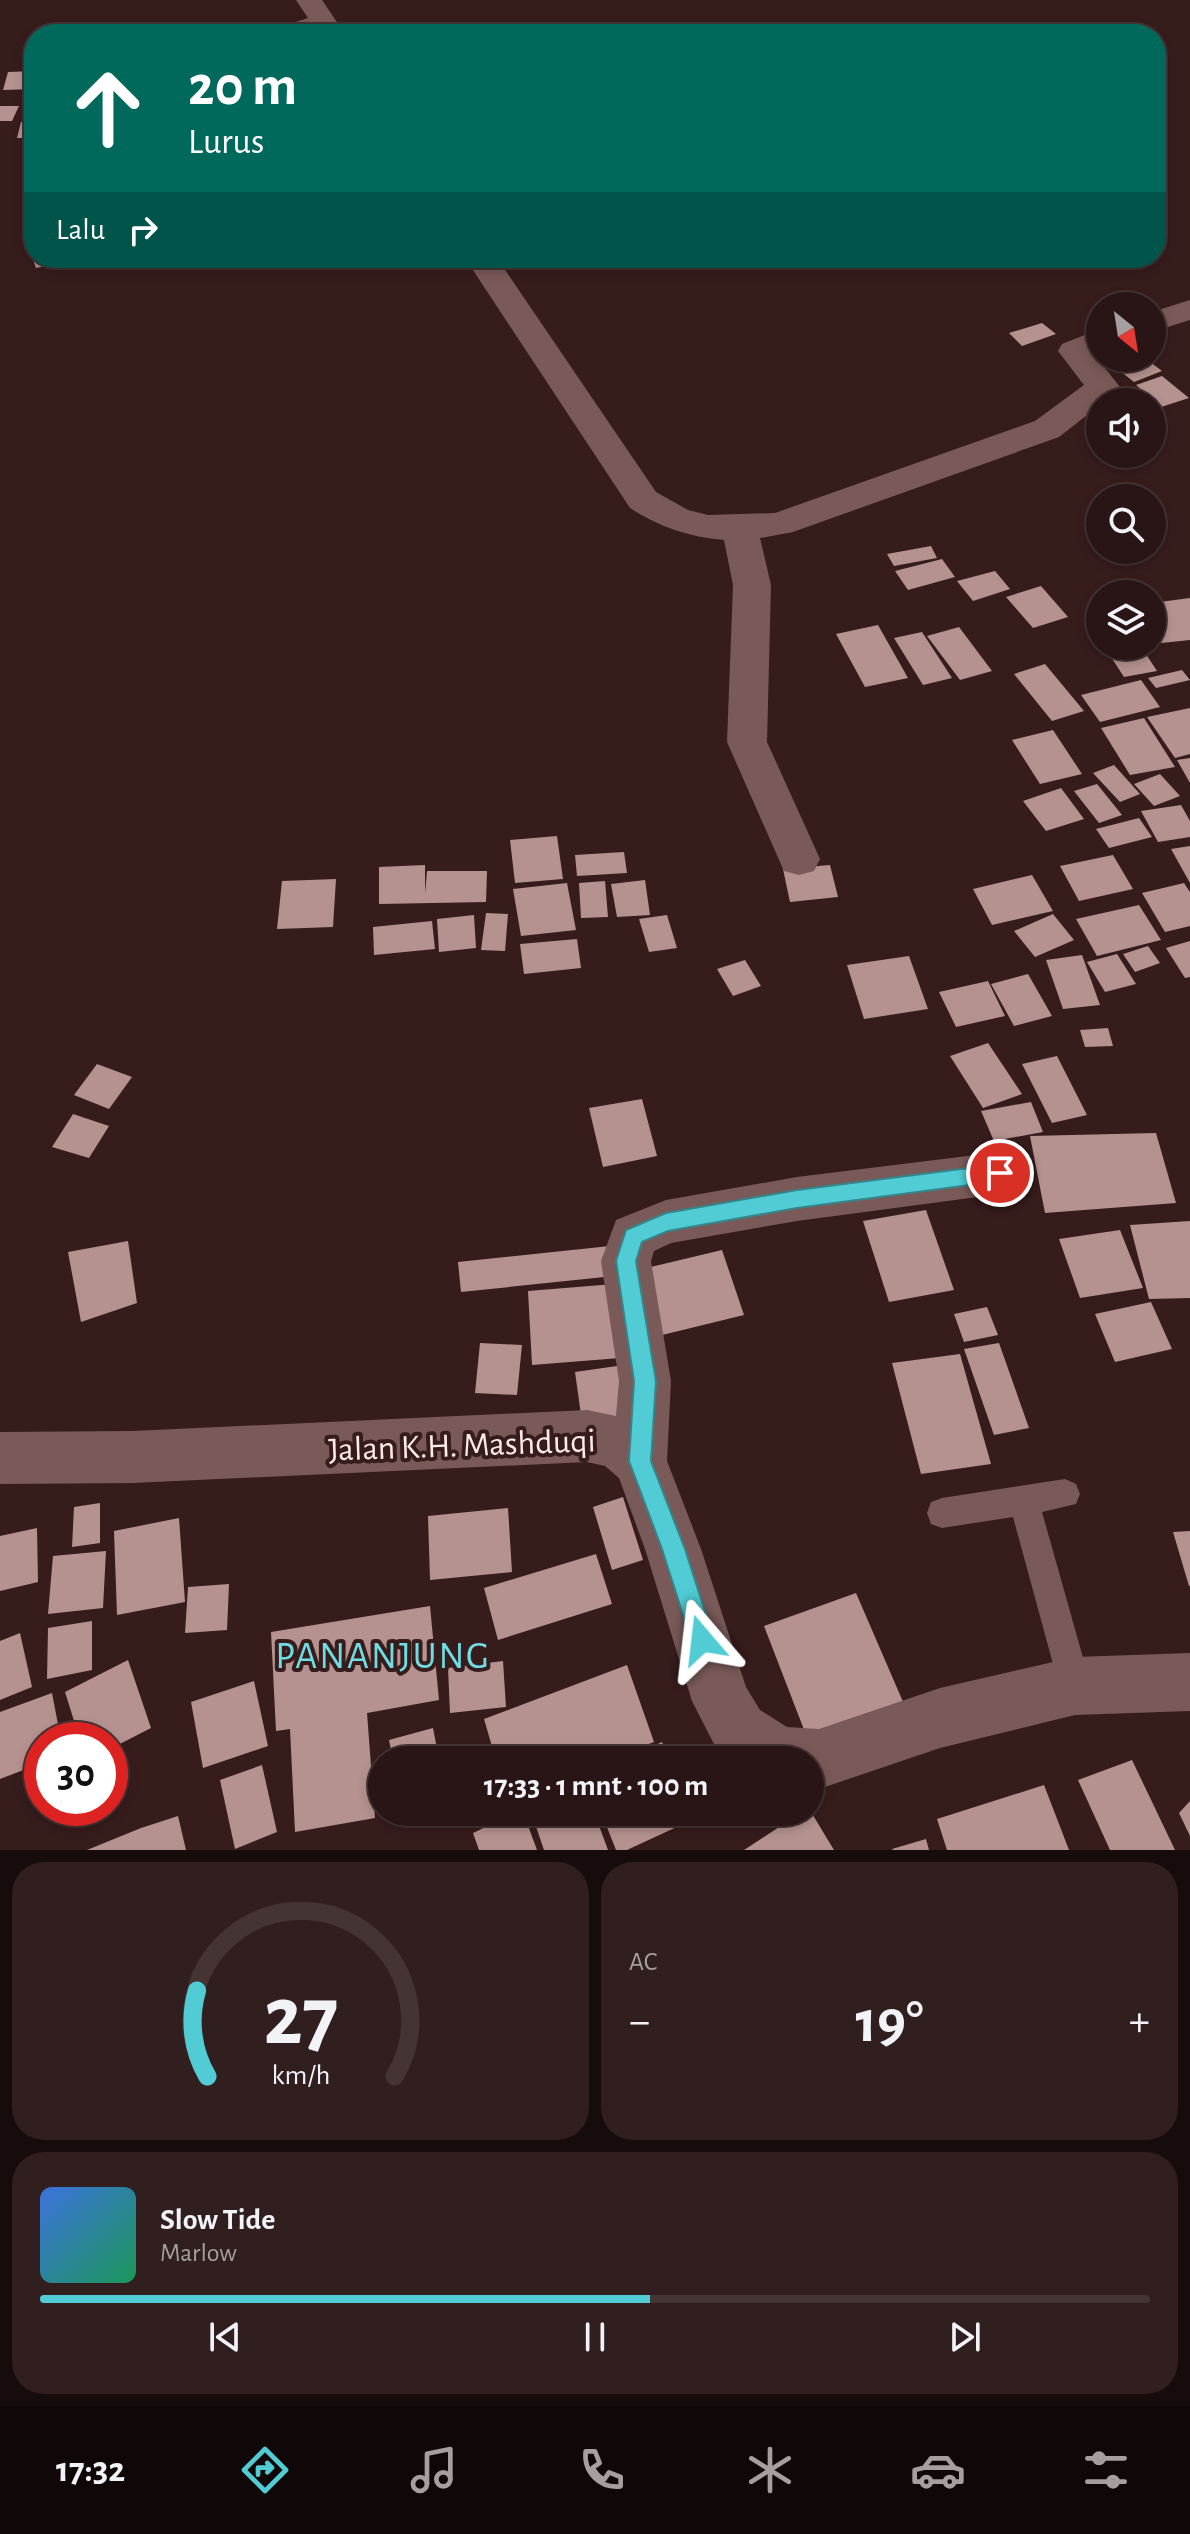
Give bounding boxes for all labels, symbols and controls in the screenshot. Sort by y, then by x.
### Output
icon: ahead [56,56,160,160]
text: 20 m [188,59,297,115]
text: Lurus [188,124,264,160]
icon: right [121,208,165,252]
text: Lalu [56,215,105,245]
north arrow [1086,292,1166,372]
map controls [1086,292,1166,660]
button: sound [1086,388,1166,468]
button: search [1086,484,1166,564]
button: layers [1086,580,1166,660]
pin [966,1139,1034,1207]
icon: arrive [978,1151,1022,1195]
street label: Jalan K.H. Mashduqi [328,1424,596,1468]
position arrow [660,1598,744,1682]
district label: PANANJUNG [275,1638,491,1676]
speed limit sign: 30 [24,1722,128,1826]
text: 17:33 · 1 mnt · 100 m [484,1771,708,1801]
text: AC [629,1949,657,1975]
text: 27 [263,1976,338,2060]
text: 19° [855,1993,924,2053]
text: − [629,2000,650,2044]
text: + [1129,2000,1150,2044]
text: km/h [271,2061,330,2090]
text: Slow Tide [160,2205,275,2235]
text: Marlow [160,2240,237,2266]
icon: previous [203,2315,247,2359]
icon: pause [573,2315,617,2359]
icon: next [943,2315,987,2359]
icon: directions [237,2442,293,2498]
icon: music [406,2442,462,2498]
icon: phone [574,2442,630,2498]
icon: climate [742,2442,798,2498]
icon: car [910,2442,966,2498]
icon: filters [1078,2442,1134,2498]
text: 17:32 [56,2452,125,2488]

